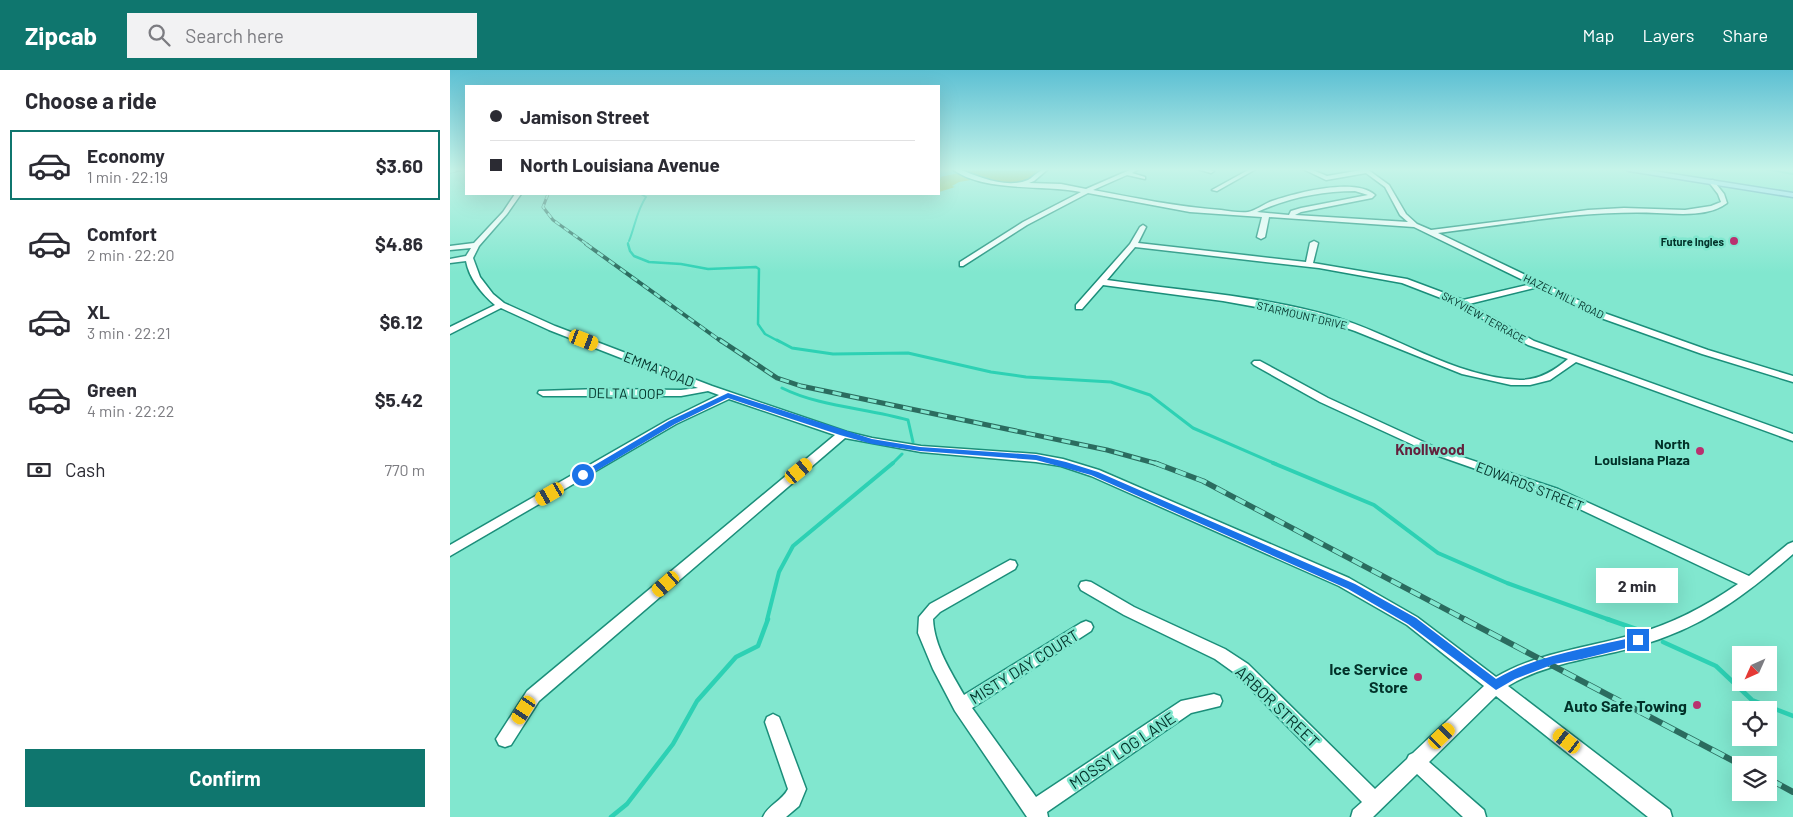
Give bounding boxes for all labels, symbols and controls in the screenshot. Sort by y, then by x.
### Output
search box [127,13,477,58]
text: Zipcab [25,21,97,50]
icon: search [145,21,173,49]
text: Search here [185,24,284,47]
text: Map [1582,24,1614,46]
text: Layers [1642,24,1695,46]
text: Share [1723,24,1768,46]
text: Choose a ride [25,87,157,113]
text: Jamison Street [520,105,649,128]
icon: car [27,143,72,188]
text: Economy [87,144,165,167]
text: North Louisiana Avenue [520,153,720,176]
text: $3.60 [376,154,423,177]
text: 1 min · 22:19 [87,167,168,186]
icon: car [27,221,72,266]
text: Comfort [87,222,157,245]
text: $4.86 [375,232,423,255]
place label: Future Ingles [1661,235,1724,248]
marker: Future Ingles [1728,235,1740,247]
text: 2 min · 22:20 [87,245,175,264]
street label: HAZEL MILL ROAD [1522,271,1606,321]
street label: SKYVIEW TERRACE [1440,289,1529,346]
street label: STARMOUNT DRIVE [1256,298,1349,332]
icon: car [27,299,72,344]
text: XL [87,300,110,323]
text: $6.12 [379,310,423,333]
text: 3 min · 22:21 [87,323,171,342]
car [567,328,600,352]
street label: EMMA ROAD [621,348,697,390]
icon: car [27,377,72,422]
text: Green [87,378,137,401]
street label: DELTA LOOP [588,384,664,402]
text: $5.42 [375,388,423,411]
text: 4 min · 22:22 [87,401,174,420]
place label: North Louisiana Plaza [1594,435,1690,468]
district label: Knollwood [1395,440,1465,458]
marker: North Louisiana Plaza [1694,445,1706,457]
icon: cash [25,456,53,484]
car [782,456,815,486]
text: Cash [65,458,106,481]
street label: EDWARDS STREET [1474,458,1586,514]
text: 770 m [384,460,425,479]
route start [572,464,594,486]
car [533,480,566,508]
car [649,568,682,600]
callout: 2 min [1597,568,1679,602]
text: 2 min [1618,576,1656,595]
street label: MISTY DAY COURT [966,625,1082,707]
route end [1627,629,1649,651]
north arrow [1732,646,1778,691]
map controls [1732,646,1777,801]
place label: Ice Service Store [1329,659,1408,696]
street label: ARBOR STREET [1232,661,1324,751]
marker: Ice Service Store [1412,671,1424,683]
car [509,693,538,727]
place label: Auto Safe Towing [1563,696,1687,715]
marker: Auto Safe Towing [1691,699,1703,711]
button: locate [1732,701,1777,746]
street label: MOSSY LOG LANE [1065,707,1179,793]
car [1426,720,1458,752]
car [1550,726,1583,756]
button: Confirm [25,749,425,807]
button: layers [1732,756,1777,801]

